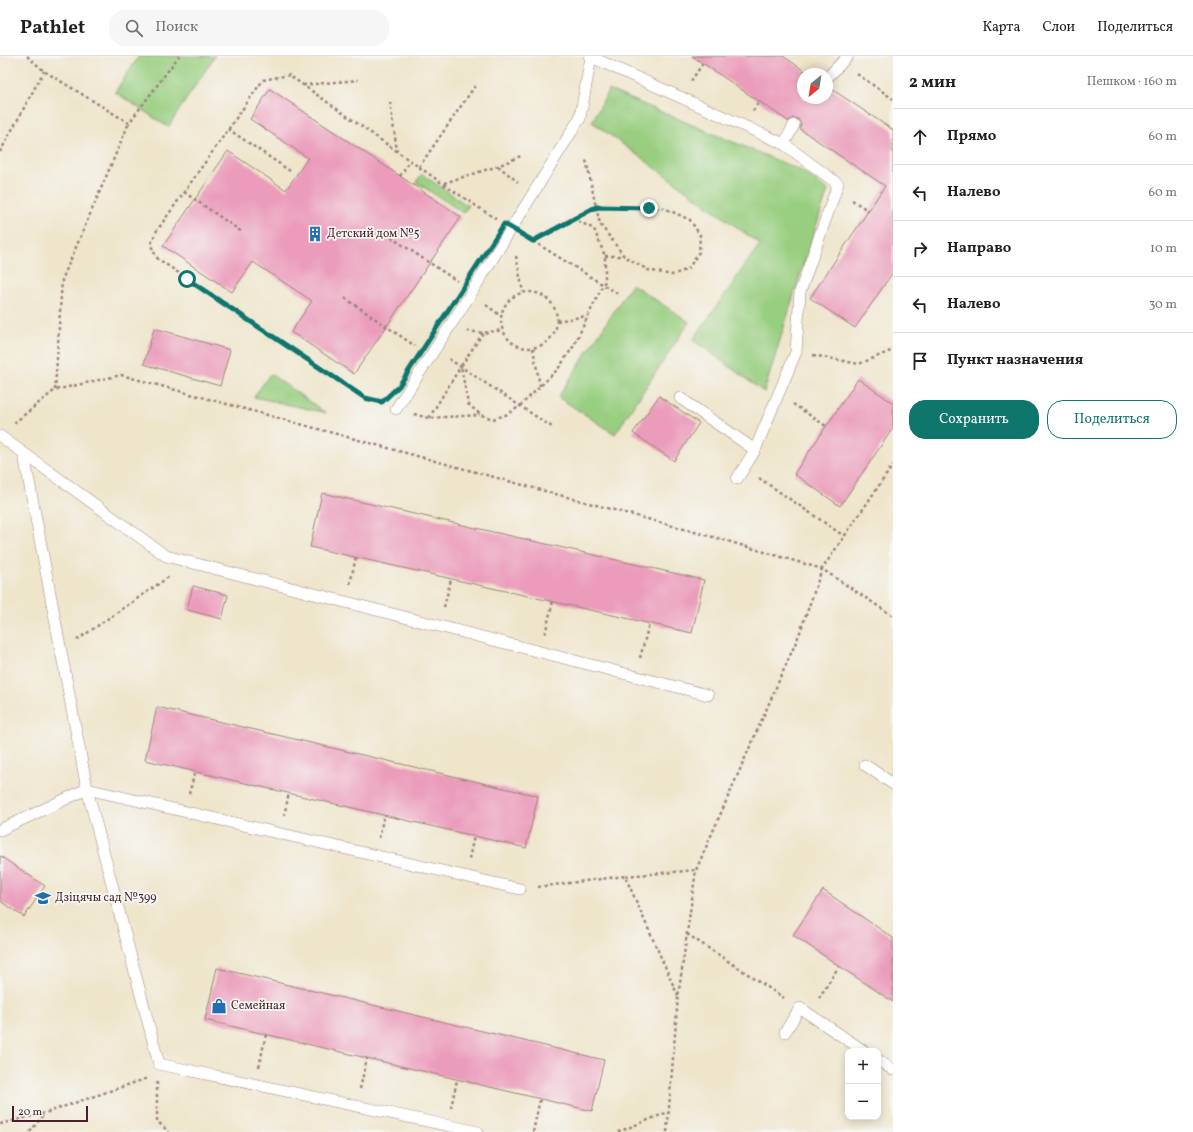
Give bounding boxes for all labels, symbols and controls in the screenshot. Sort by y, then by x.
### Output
search box [109,10,389,46]
text: Pathlet [20,15,85,41]
icon: search [123,17,145,39]
text: Поиск [155,17,198,38]
text: Карта [982,18,1020,37]
text: Слои [1042,18,1075,37]
text: Поделиться [1097,18,1173,37]
north arrow [797,68,833,104]
text: 2 мин [909,71,956,94]
text: Пешком · 160 m [1087,73,1177,91]
icon: ahead [909,126,931,148]
text: Прямо [947,126,996,147]
text: 60 m [1149,128,1177,146]
icon: left [909,182,931,204]
text: Налево [947,182,1001,203]
text: 60 m [1149,184,1177,202]
route end [640,199,658,217]
building icon: Детский дом №5 [306,225,324,243]
place label: Детский дом №5 [327,226,420,242]
icon: right [909,238,931,260]
text: Направо [947,238,1011,259]
text: 10 m [1150,240,1177,258]
route start [178,270,196,288]
icon: left [909,294,931,316]
text: Налево [947,294,1001,315]
text: 30 m [1149,296,1177,314]
icon: arrive [909,350,931,372]
text: Пункт назначения [947,350,1083,371]
button: Сохранить [909,400,1039,439]
button: Поделиться [1047,400,1177,439]
school or university icon: Дзіцячы сад №399 [34,889,52,907]
place label: Дзіцячы сад №399 [55,890,157,906]
shop icon: Семейная [210,997,228,1015]
place label: Семейная [231,998,285,1014]
map controls [845,1048,881,1120]
button: + [845,1048,881,1084]
button: − [845,1084,881,1120]
scale bar [12,1104,88,1123]
text: 20 m [18,1105,42,1120]

